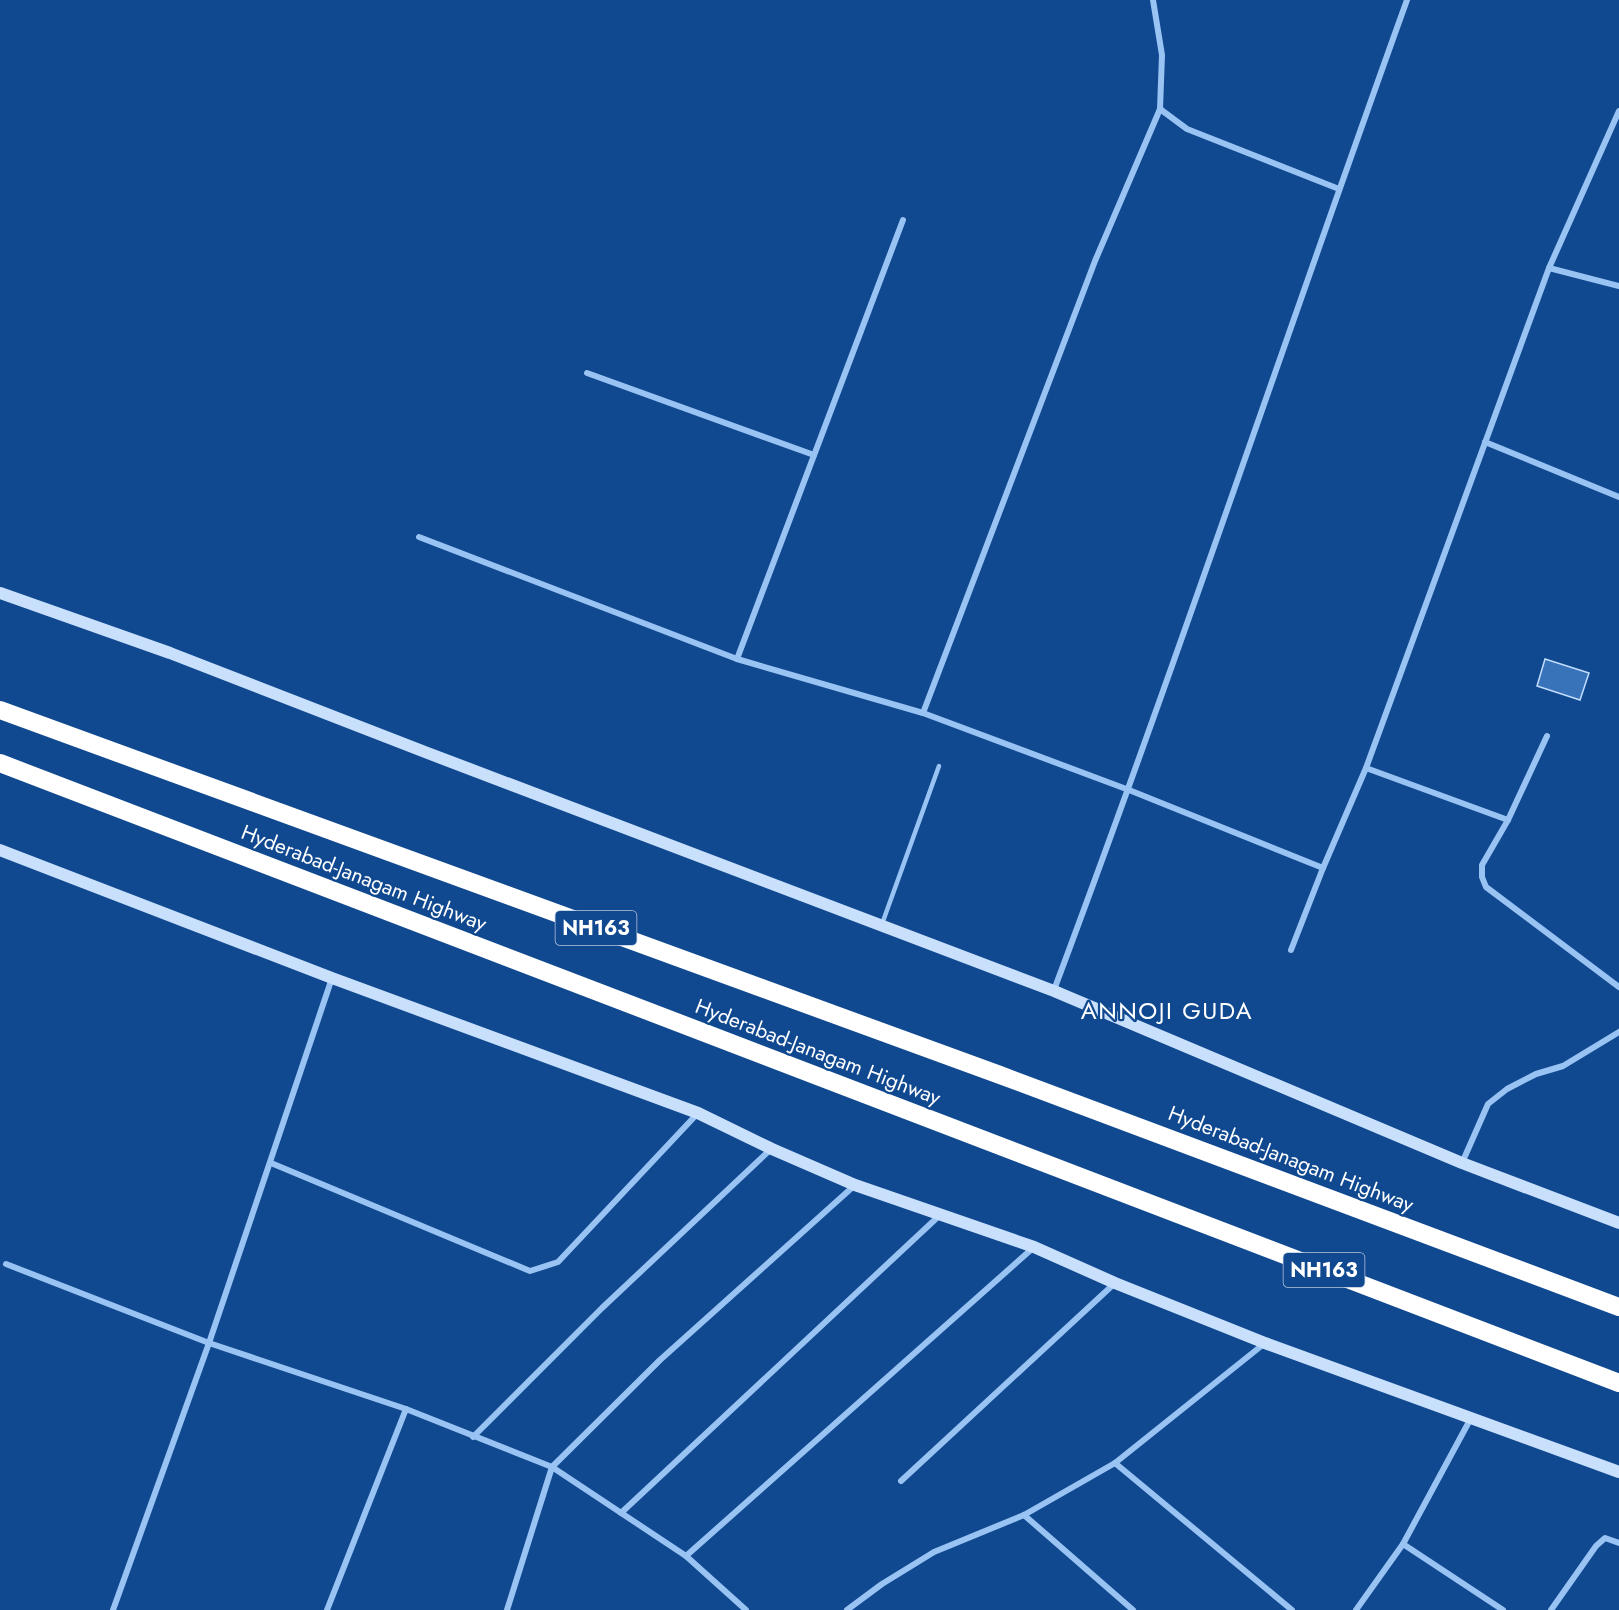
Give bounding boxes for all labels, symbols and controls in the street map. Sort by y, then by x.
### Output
street label: Hyderabad-Janagam Highway [237,817,492,939]
road number: NH163 [556,911,636,945]
street label: Hyderabad-Janagam Highway [691,991,946,1113]
district label: ANNOJI GUDA [1081,993,1253,1028]
street label: Hyderabad-Janagam Highway [1164,1098,1419,1220]
road number: NH163 [1284,1253,1364,1287]

